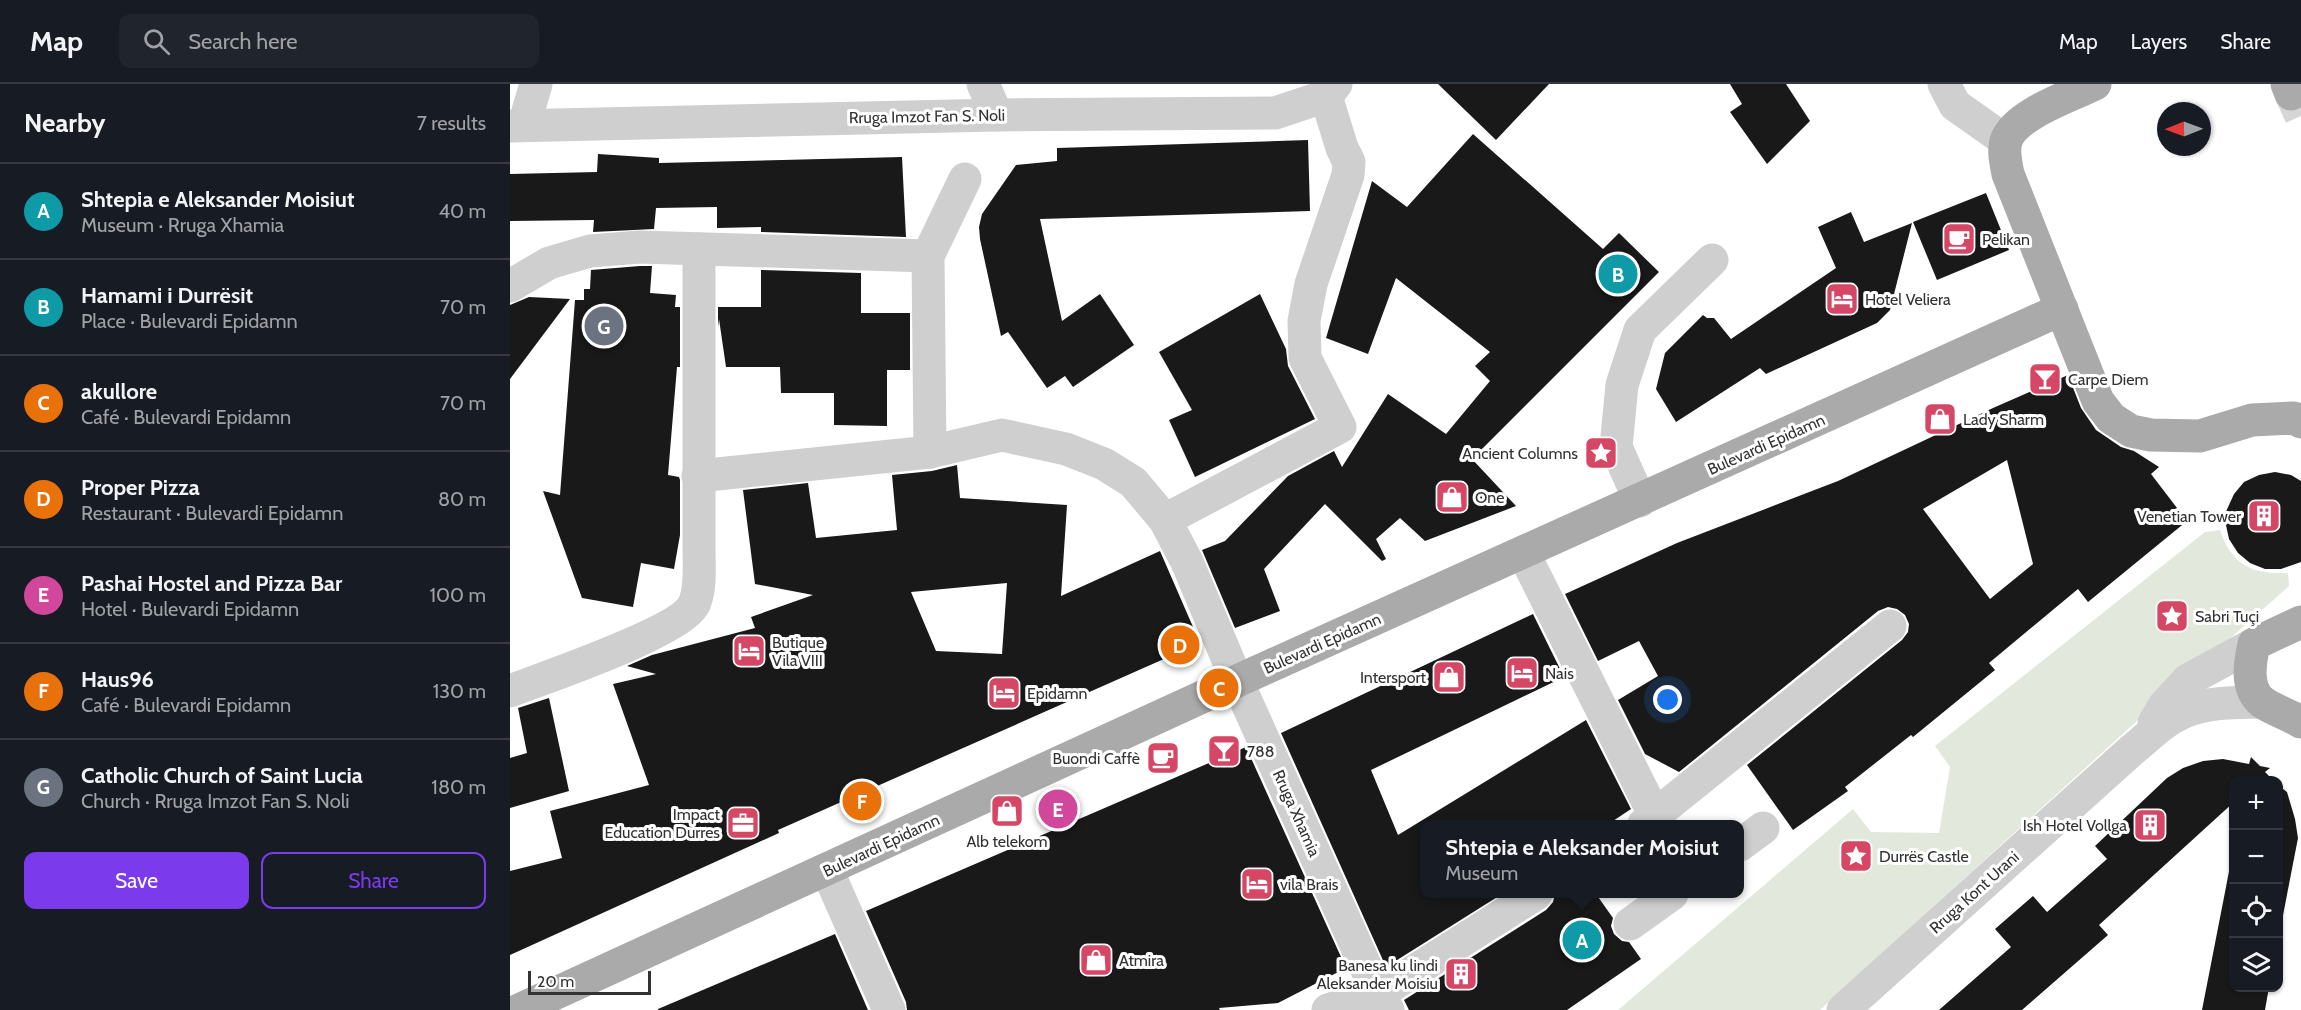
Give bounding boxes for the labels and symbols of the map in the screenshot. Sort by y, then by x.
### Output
north arrow [2157,102,2211,156]
street label: Rruga Imzot Fan S. Noli [849,106,1005,127]
cafe icon: Pelikan [1941,221,1977,257]
place label: Pelikan [1982,230,2030,249]
pin: B [1598,252,1638,297]
hotel icon: Hotel Veliera [1824,281,1860,317]
place label: Hotel Veliera [1865,290,1951,309]
pin: G [584,304,623,348]
bar icon: Carpe Diem [2027,361,2063,397]
place label: Carpe Diem [2068,370,2148,389]
shop icon: Lady Sharm [1922,401,1958,437]
street label: Bulevardi Epidamn [1705,410,1828,479]
place label: Lady Sharm [1963,410,2044,429]
place icon: Ancient Columns [1583,435,1619,471]
place label: Ancient Columns [1462,444,1578,463]
shop icon: One [1434,479,1470,515]
place label: One [1475,488,1504,507]
building icon: Venetian Tower [2246,498,2282,534]
place label: Venetian Tower [2137,507,2242,526]
place icon: Sabri Tuçi [2154,598,2190,634]
place label: Sabri Tuçi [2195,607,2259,626]
street label: Bulevardi Epidamn [1261,609,1384,678]
pin: D [1160,622,1200,668]
hotel icon: Butique Vila VIII [731,633,767,669]
place label: Butique Vila VIII [772,633,824,670]
hotel icon: Nais [1504,655,1540,691]
shop icon: Intersport [1431,659,1467,695]
place label: Nais [1545,664,1574,683]
pin: C [1200,666,1238,710]
place label: Intersport [1360,668,1427,687]
hotel icon: Epidamn [986,675,1022,711]
place label: Epidamn [1027,684,1088,703]
your location [1653,685,1682,714]
bar icon: 788 [1206,733,1242,769]
cafe icon: Buondi Caffè [1145,740,1181,776]
place label: 788 [1247,742,1274,761]
place label: Buondi Caffè [1052,749,1140,768]
street label: Rruga Xhamia [1269,767,1324,860]
pin: F [842,778,882,824]
pin: E [1038,786,1078,832]
shop icon: Alb telekom [989,793,1025,829]
place label: Impact Education Durres [605,805,721,842]
office icon: Impact Education Durres [725,805,761,841]
building icon: Ish Hotel Vollga [2132,807,2168,843]
street label: Bulevardi Epidamn [820,810,943,881]
place label: Ish Hotel Vollga [2023,816,2127,835]
place label: Alb telekom [966,832,1048,851]
place icon: Durrës Castle [1838,838,1874,874]
place label: Durrës Castle [1879,847,1969,866]
street label: Rruga Kont Urani [1926,847,2023,937]
hotel icon: vila Brais [1239,866,1275,902]
place label: vila Brais [1280,875,1339,894]
pin: A [1562,918,1602,962]
shop icon: Atmira [1078,942,1114,978]
place label: Atmira [1119,951,1164,970]
place label: Banesa ku lindi Aleksander Moisiu [1317,956,1438,993]
building icon: Banesa ku lindi Aleksander Moisiu [1443,956,1479,992]
scale bar [528,968,651,996]

